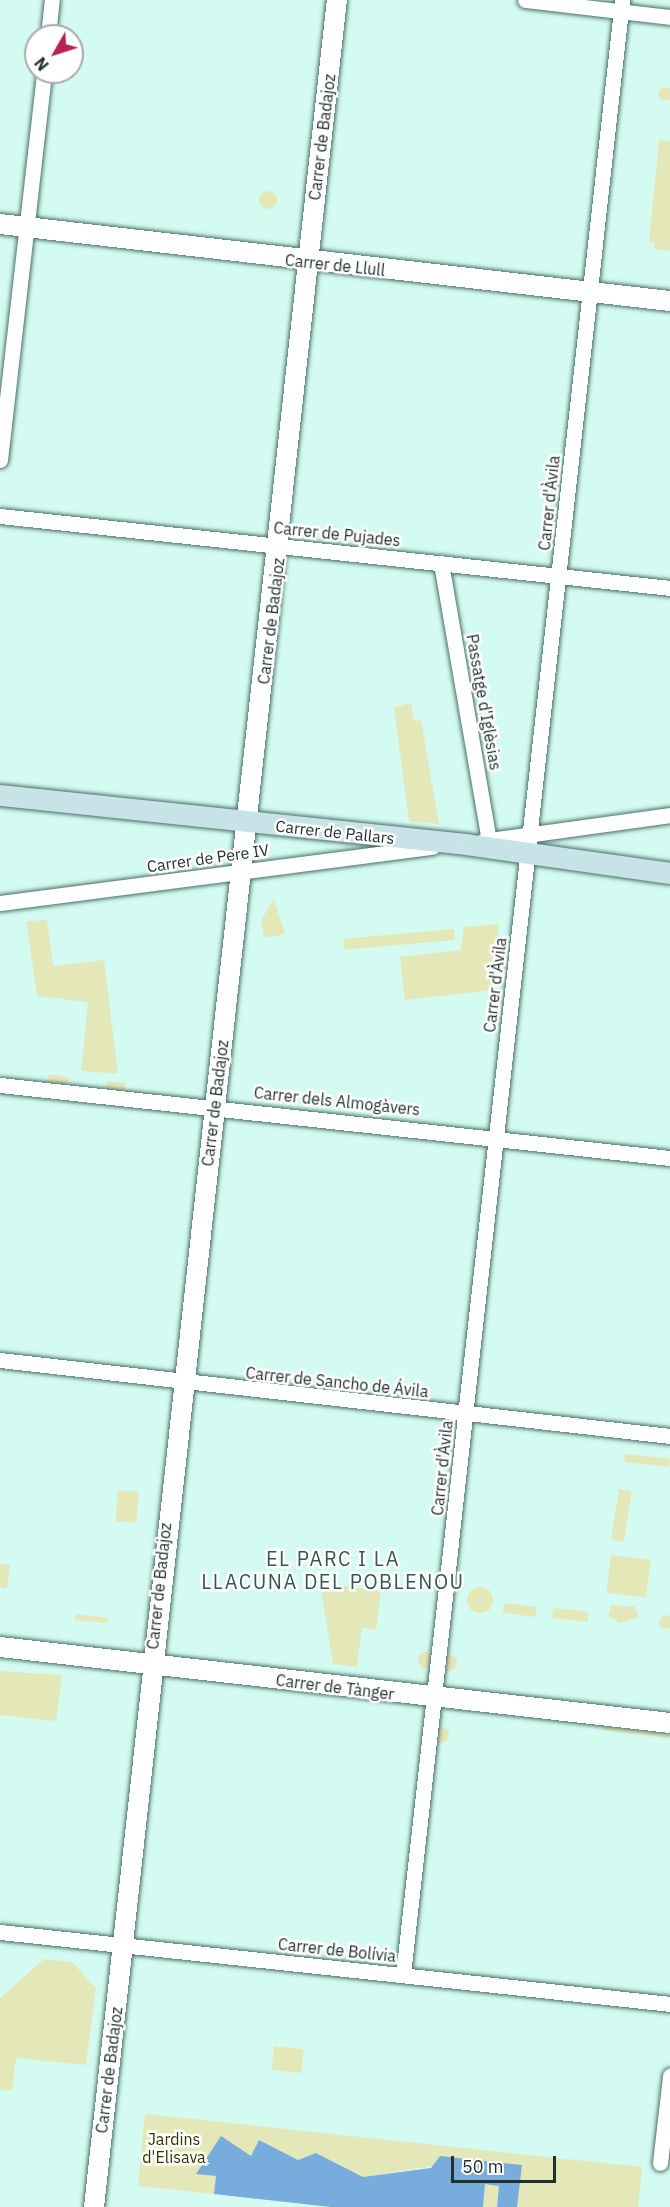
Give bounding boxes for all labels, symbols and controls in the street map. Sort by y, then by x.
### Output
north arrow [24,24,84,84]
text: N [30,53,53,75]
street label: Carrer de Badajoz [305,73,339,201]
street label: Carrer de Llull [284,250,386,280]
street label: Carrer d'Àvila [534,454,564,552]
street label: Carrer de Pujades [273,518,401,550]
street label: Carrer de Badajoz [254,557,288,685]
street label: Passatge d'Iglèsias [463,633,505,771]
street label: Carrer de Pallars [275,816,395,848]
street label: Carrer de Pere IV [146,840,270,876]
street label: Carrer d'Àvila [480,936,510,1034]
street label: Carrer de Badajoz [198,1039,232,1167]
street label: Carrer dels Almogàvers [253,1083,421,1119]
street label: Carrer de Sancho de Ávila [245,1363,429,1401]
street label: Carrer d'Àvila [427,1419,457,1517]
street label: Carrer de Badajoz [143,1522,175,1650]
district label: EL PARC I LA LLACUNA DEL POBLENOU [201,1547,465,1594]
street label: Carrer de Tànger [275,1670,395,1704]
street label: Carrer de Bolívia [277,1934,397,1966]
street label: Carrer de Badajoz [92,2006,126,2134]
park label: Jardins d'Elisava [142,2129,206,2167]
scale bar [454,2144,559,2182]
text: 50 m [462,2155,504,2178]

